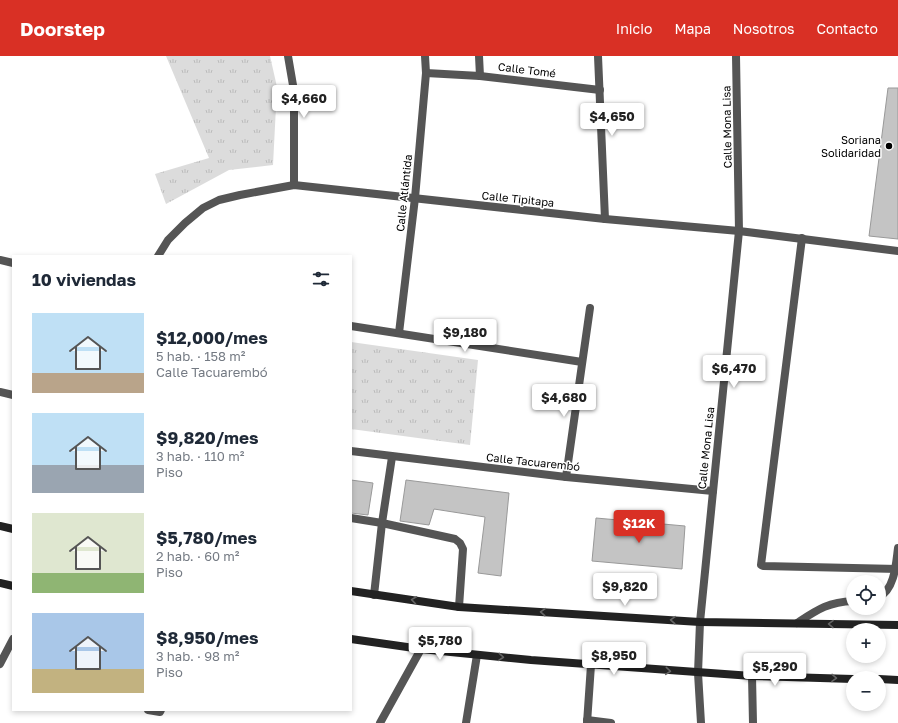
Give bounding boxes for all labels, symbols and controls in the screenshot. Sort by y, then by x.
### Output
text: Doorstep [20,17,105,40]
text: Inicio [616,20,652,37]
text: Mapa [674,20,711,37]
text: Nosotros [733,20,794,37]
text: Contacto [816,20,878,37]
street label: Calle Tomé [497,59,557,80]
pin: $4,660 [271,85,337,119]
street label: Calle Mona Lisa [719,85,734,169]
text: $4,660 [281,90,327,106]
pin: $4,650 [579,103,645,137]
text: $4,650 [589,108,635,124]
place label: Soriana Solidaridad [821,133,881,159]
marker: Soriana Solidaridad [884,141,894,151]
street label: Calle Atlántida [393,154,414,232]
street label: Calle Tipitapa [481,188,555,209]
icon: filters [310,268,332,290]
text: 10 viviendas [32,269,136,290]
pin: $9,180 [432,319,498,353]
text: $9,180 [443,324,487,340]
text: $12,000/mes [156,327,268,348]
icon: home [64,329,112,377]
text: 5 hab. · 158 m² [156,348,245,364]
pin: $6,470 [701,355,767,389]
text: $6,470 [712,360,756,376]
text: Calle Tacuarembó [156,364,267,380]
pin: $4,680 [531,384,597,418]
text: $4,680 [541,389,587,405]
street label: Calle Mona Lisa [695,406,716,490]
text: $9,820/mes [156,427,259,448]
icon: home [64,429,112,477]
text: 3 hab. · 110 m² [156,448,244,464]
street label: Calle Tacuarembó [485,450,581,473]
text: Piso [156,464,183,480]
pin: $12K [615,510,663,544]
text: $12K [623,515,655,531]
text: $5,780/mes [156,527,257,548]
icon: home [64,529,112,577]
text: 2 hab. · 60 m² [156,548,240,564]
text: Piso [156,564,183,580]
pin: $9,820 [592,573,658,607]
map controls [846,575,886,711]
button: locate [846,575,886,615]
text: $9,820 [602,578,648,594]
one-way arrow [411,596,417,605]
one-way arrow [540,608,546,616]
one-way arrow [670,616,676,625]
one-way arrow [828,620,834,628]
button: + [846,623,886,663]
text: $8,950/mes [156,627,259,648]
pin: $5,780 [407,627,473,661]
icon: home [64,629,112,677]
text: $5,780 [418,632,462,648]
pin: $8,950 [581,642,647,676]
text: $8,950 [591,647,637,663]
text: 3 hab. · 98 m² [156,648,239,664]
one-way arrow [498,653,504,662]
pin: $5,290 [742,653,808,687]
text: $5,290 [752,658,798,674]
text: Piso [156,664,183,680]
one-way arrow [665,666,671,675]
button: − [846,671,886,711]
one-way arrow [831,674,837,682]

